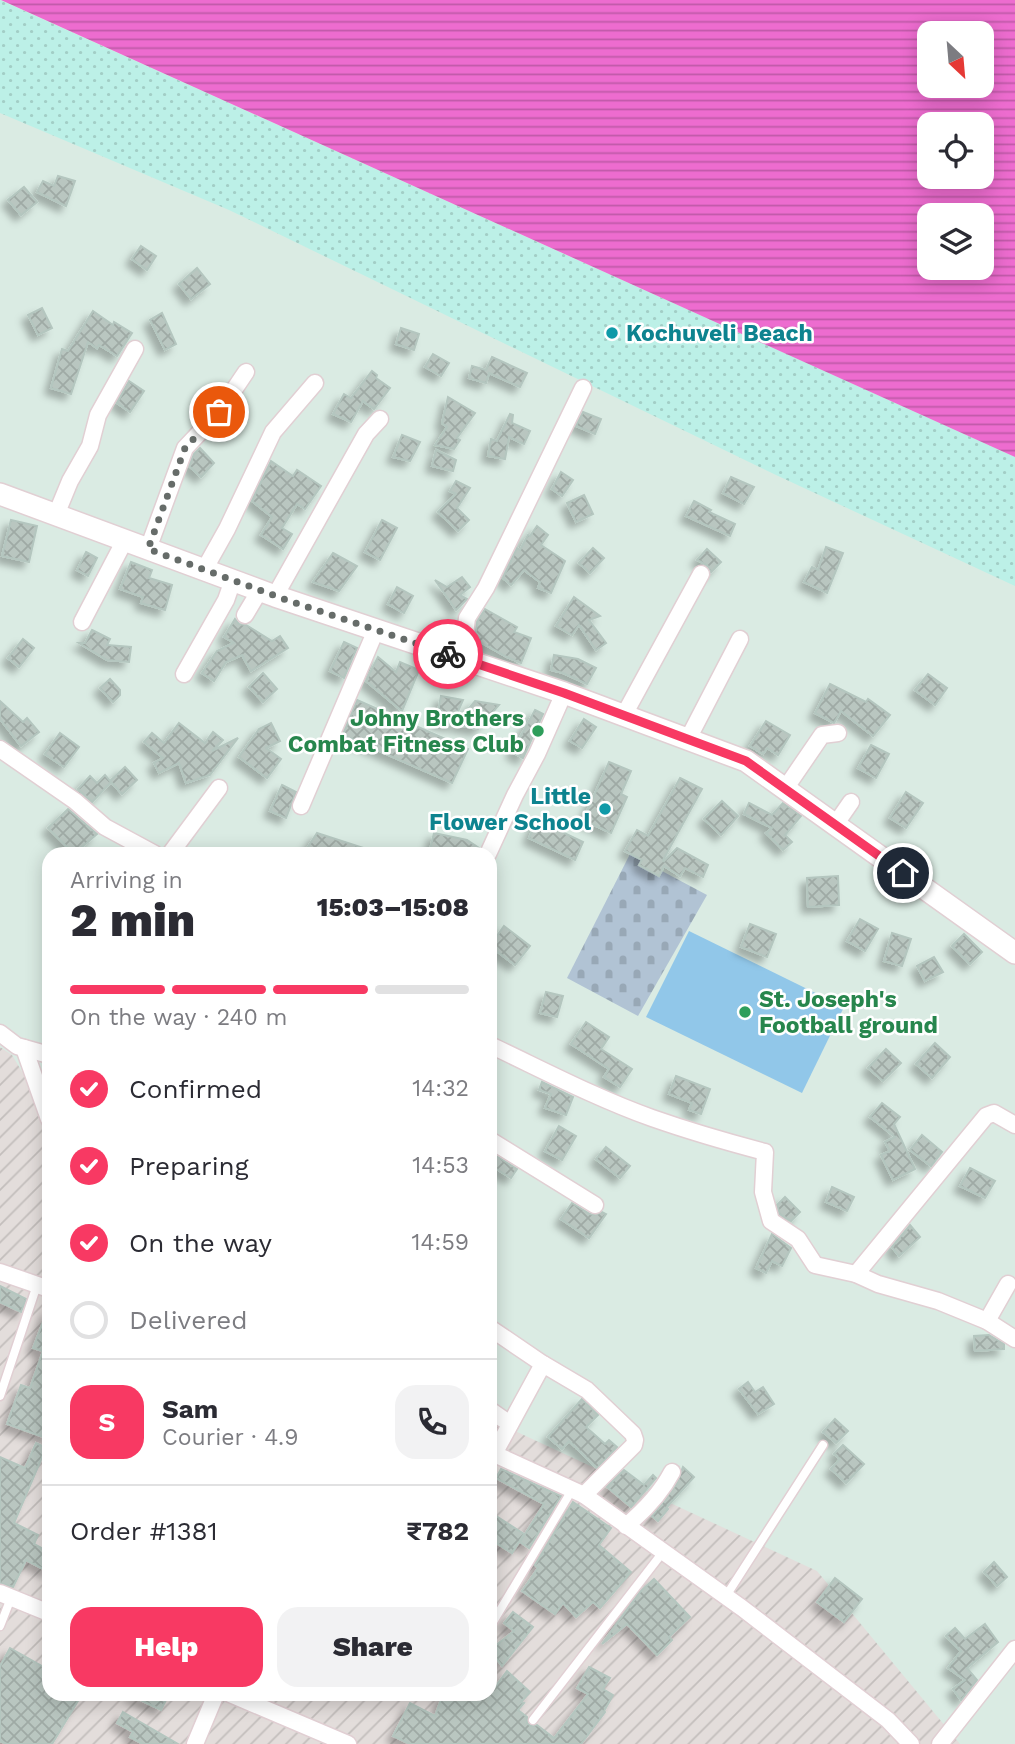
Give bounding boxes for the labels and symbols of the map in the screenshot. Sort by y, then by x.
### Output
north arrow [917,21,994,98]
place label: Kochuveli Beach [626,320,813,347]
marker: Kochuveli Beach [604,325,620,341]
pin [189,382,249,442]
courier [413,619,483,689]
place label: Johny Brothers Combat Fitness Club [288,705,524,758]
marker: Johny Brothers Combat Fitness Club [530,723,546,739]
place label: Little Flower School [429,783,591,836]
marker: Little Flower School [597,801,613,817]
pin [873,843,933,903]
place label: St. Joseph's Football ground [759,986,938,1039]
marker: St. Joseph's Football ground [737,1004,753,1020]

